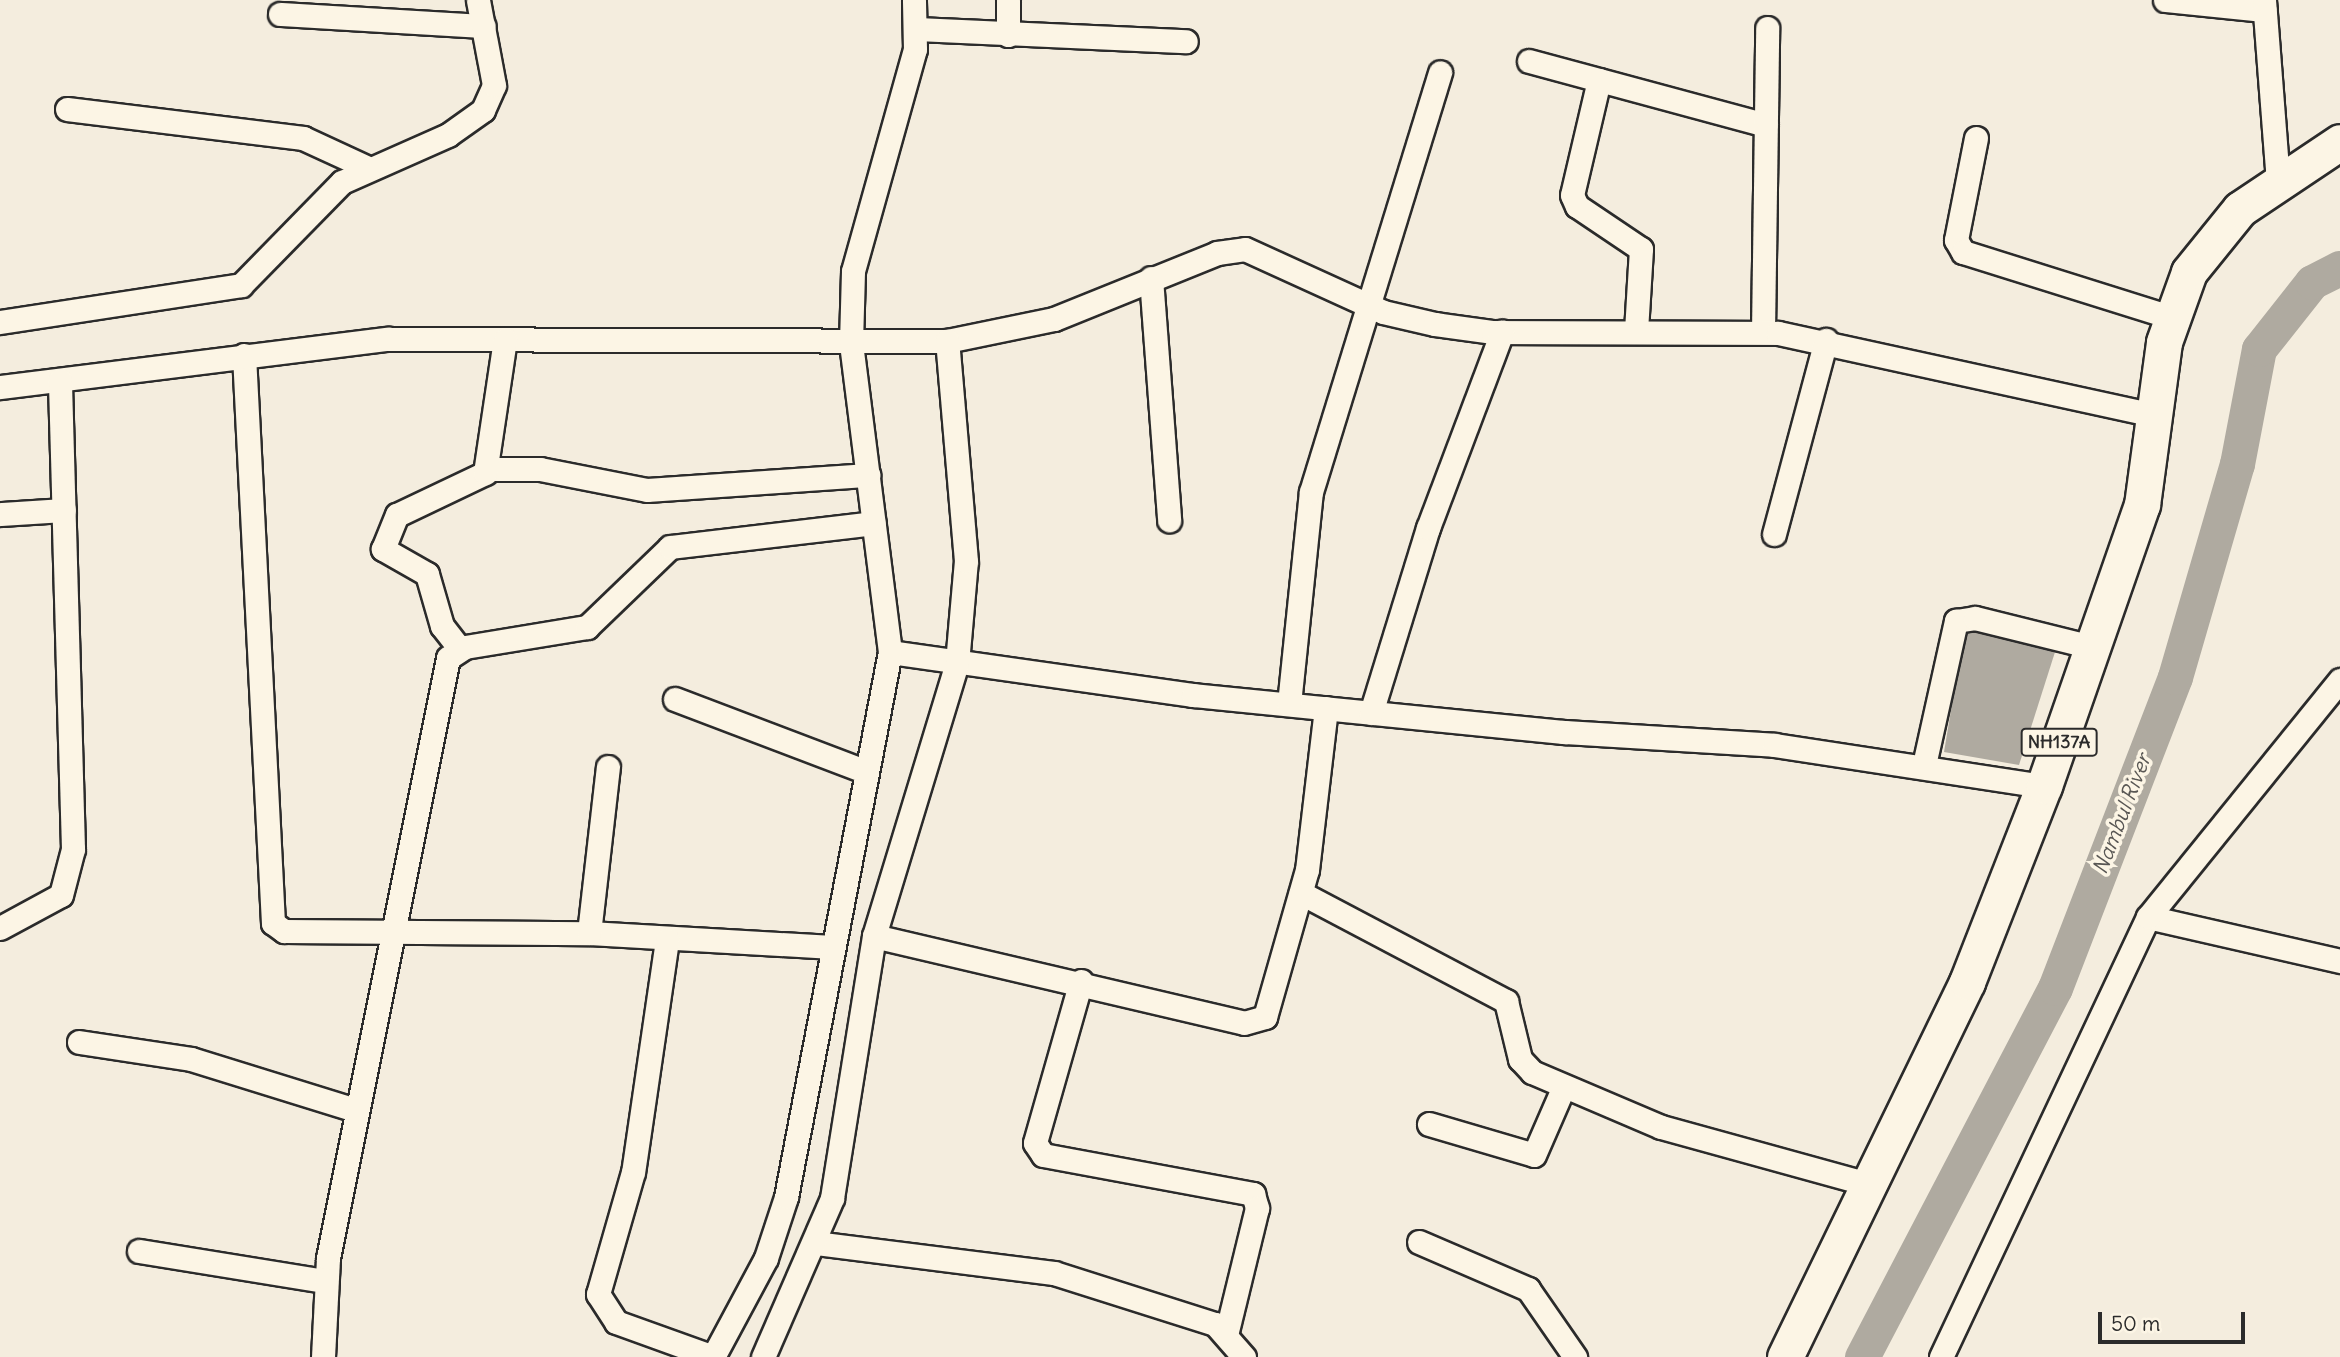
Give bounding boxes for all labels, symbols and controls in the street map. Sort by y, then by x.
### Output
road number: NH137A [2021,728,2098,756]
water label: Nambul River [2088,750,2156,878]
scale bar [2102,1298,2249,1342]
text: 50 m [2111,1310,2160,1337]

